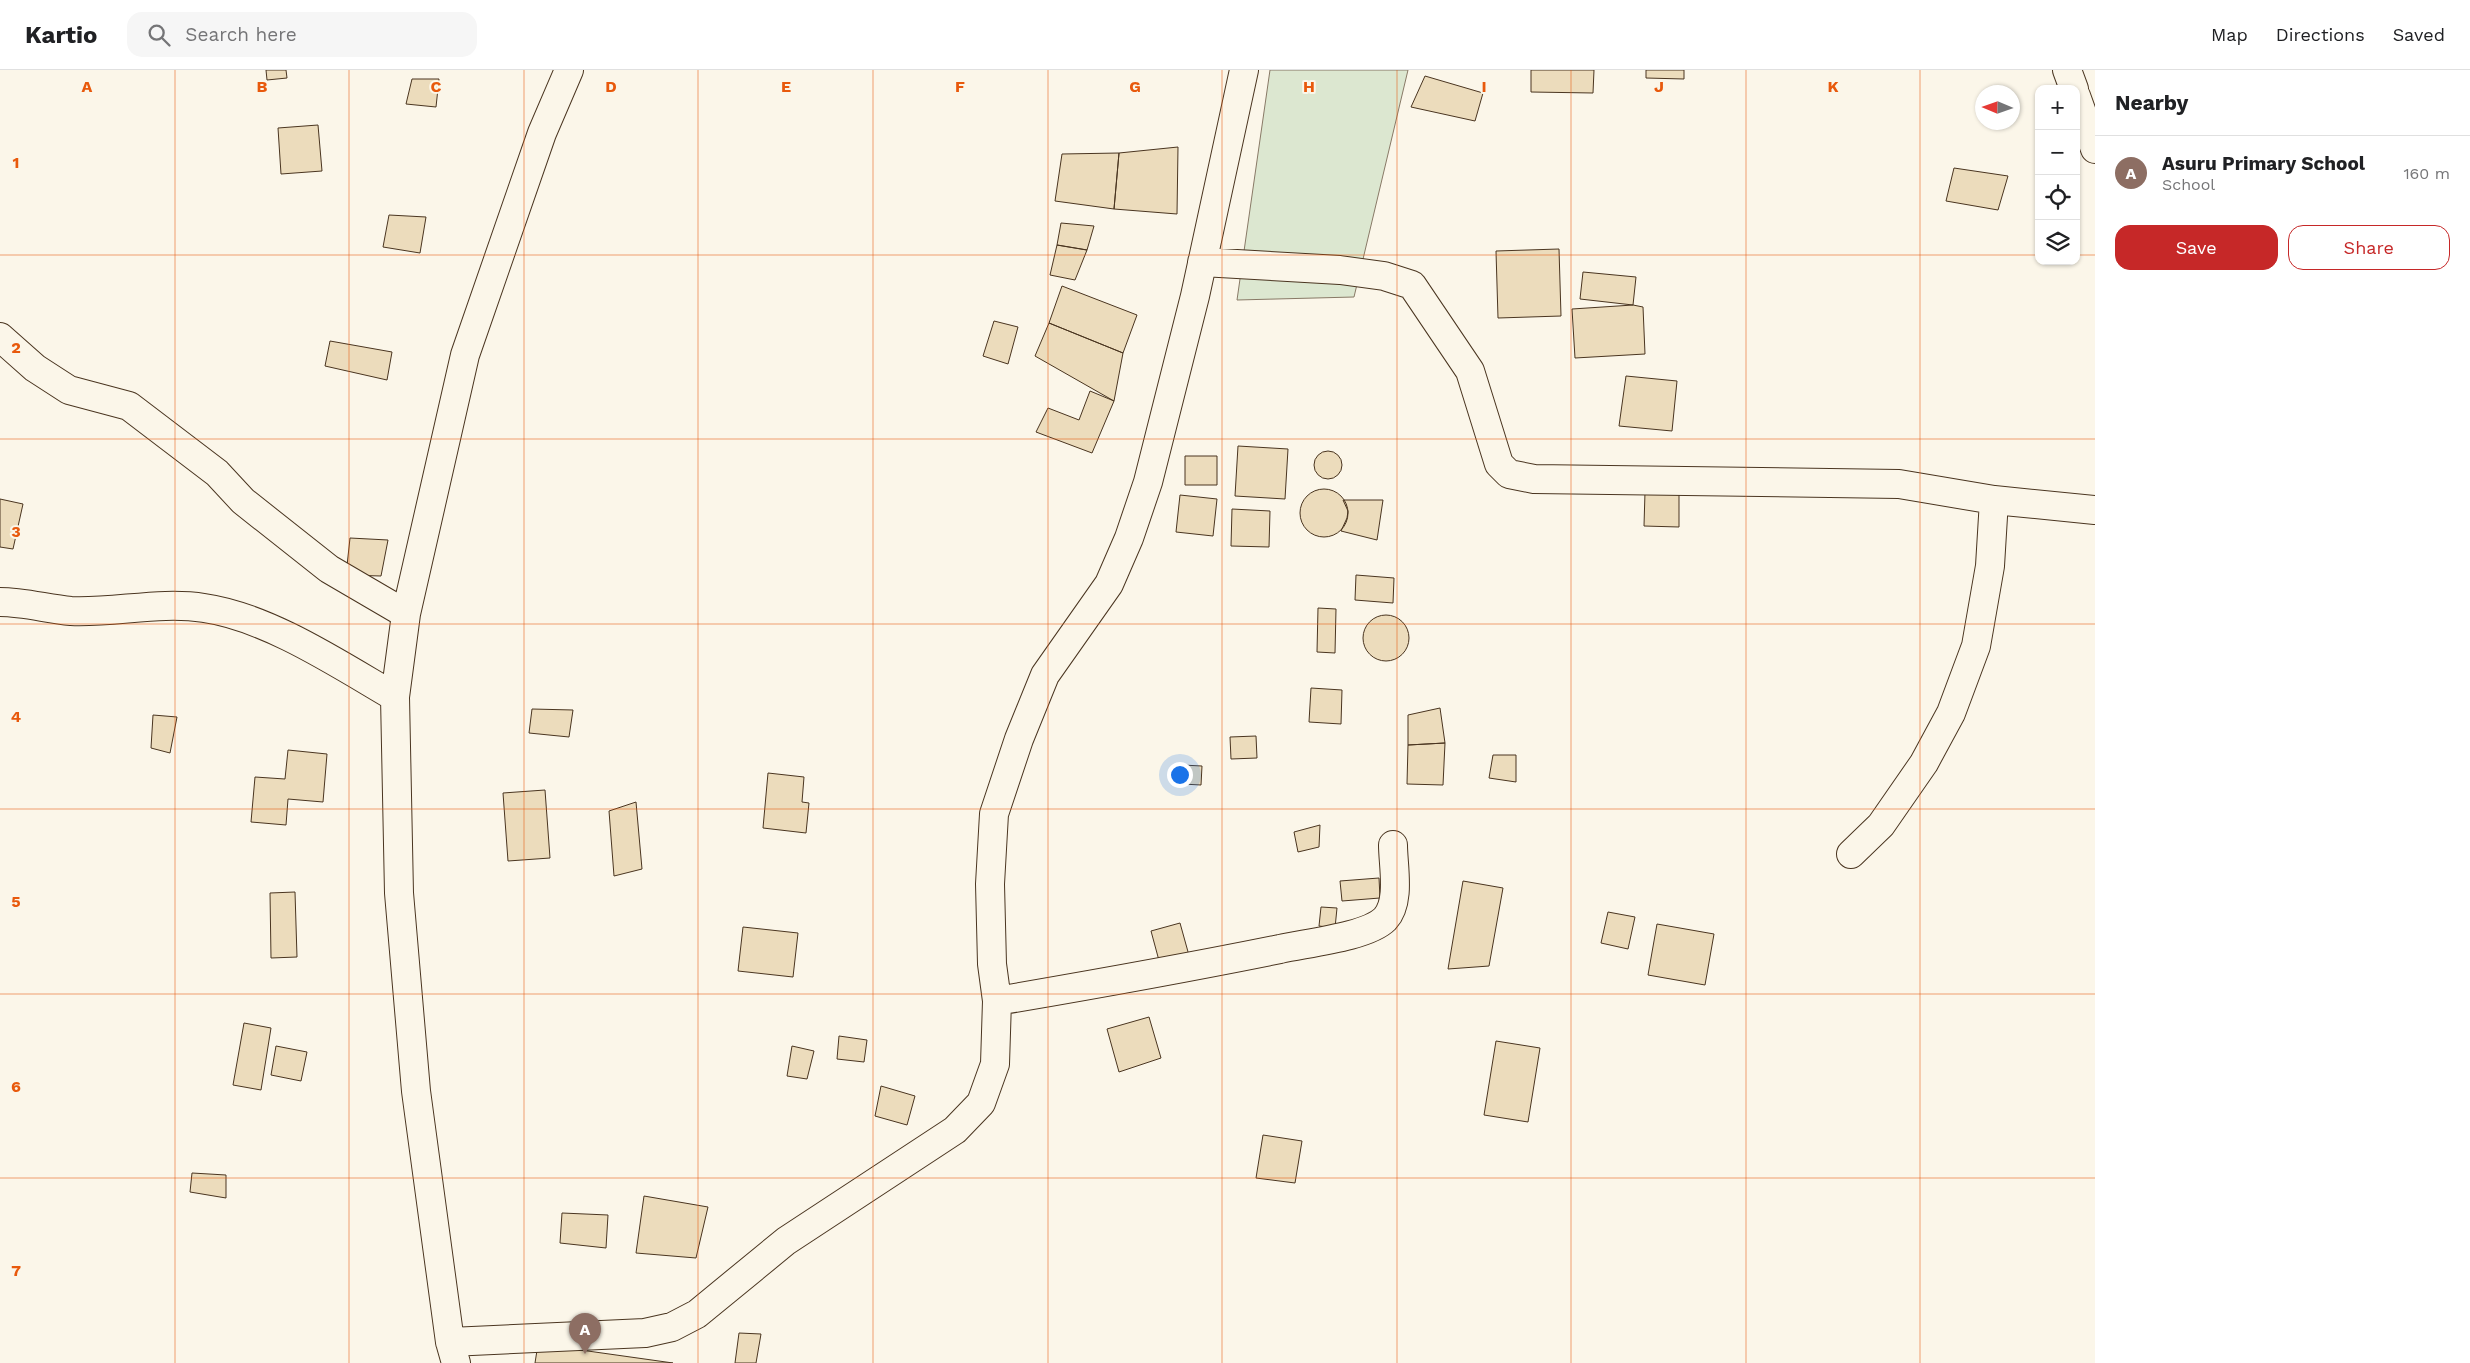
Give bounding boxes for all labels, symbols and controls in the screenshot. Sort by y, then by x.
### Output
search box [127,12,477,57]
text: Kartio [25,21,97,49]
icon: search [145,21,173,49]
text: Search here [185,23,297,46]
text: Map [2211,24,2248,45]
text: Directions [2276,24,2365,45]
text: Saved [2393,24,2445,45]
text: A [82,77,93,96]
text: B [257,77,268,96]
text: C [431,77,442,96]
text: D [605,77,617,96]
text: E [781,77,791,96]
text: F [955,77,965,96]
text: G [1129,77,1141,96]
text: H [1303,77,1315,96]
text: I [1481,77,1487,96]
text: J [1654,77,1664,96]
text: K [1827,77,1839,96]
north arrow [1975,85,2020,130]
map controls [2035,85,2080,265]
button: + [2035,85,2080,130]
text: Nearby [2115,90,2188,115]
button: − [2035,130,2080,175]
text: Asuru Primary School [2162,152,2365,175]
text: 1 [13,153,19,172]
text: A [2126,164,2136,183]
text: 160 m [2403,164,2450,183]
button: locate [2035,175,2080,220]
text: School [2162,175,2215,194]
button: layers [2035,220,2080,265]
button: Save [2115,225,2278,270]
button: Share [2288,225,2450,270]
text: 2 [11,338,21,357]
text: 3 [11,522,21,541]
text: 4 [11,707,21,726]
your location [1167,762,1193,788]
text: 5 [11,892,21,911]
text: 6 [11,1077,21,1096]
text: 7 [11,1261,21,1280]
pin: A [569,1313,601,1354]

